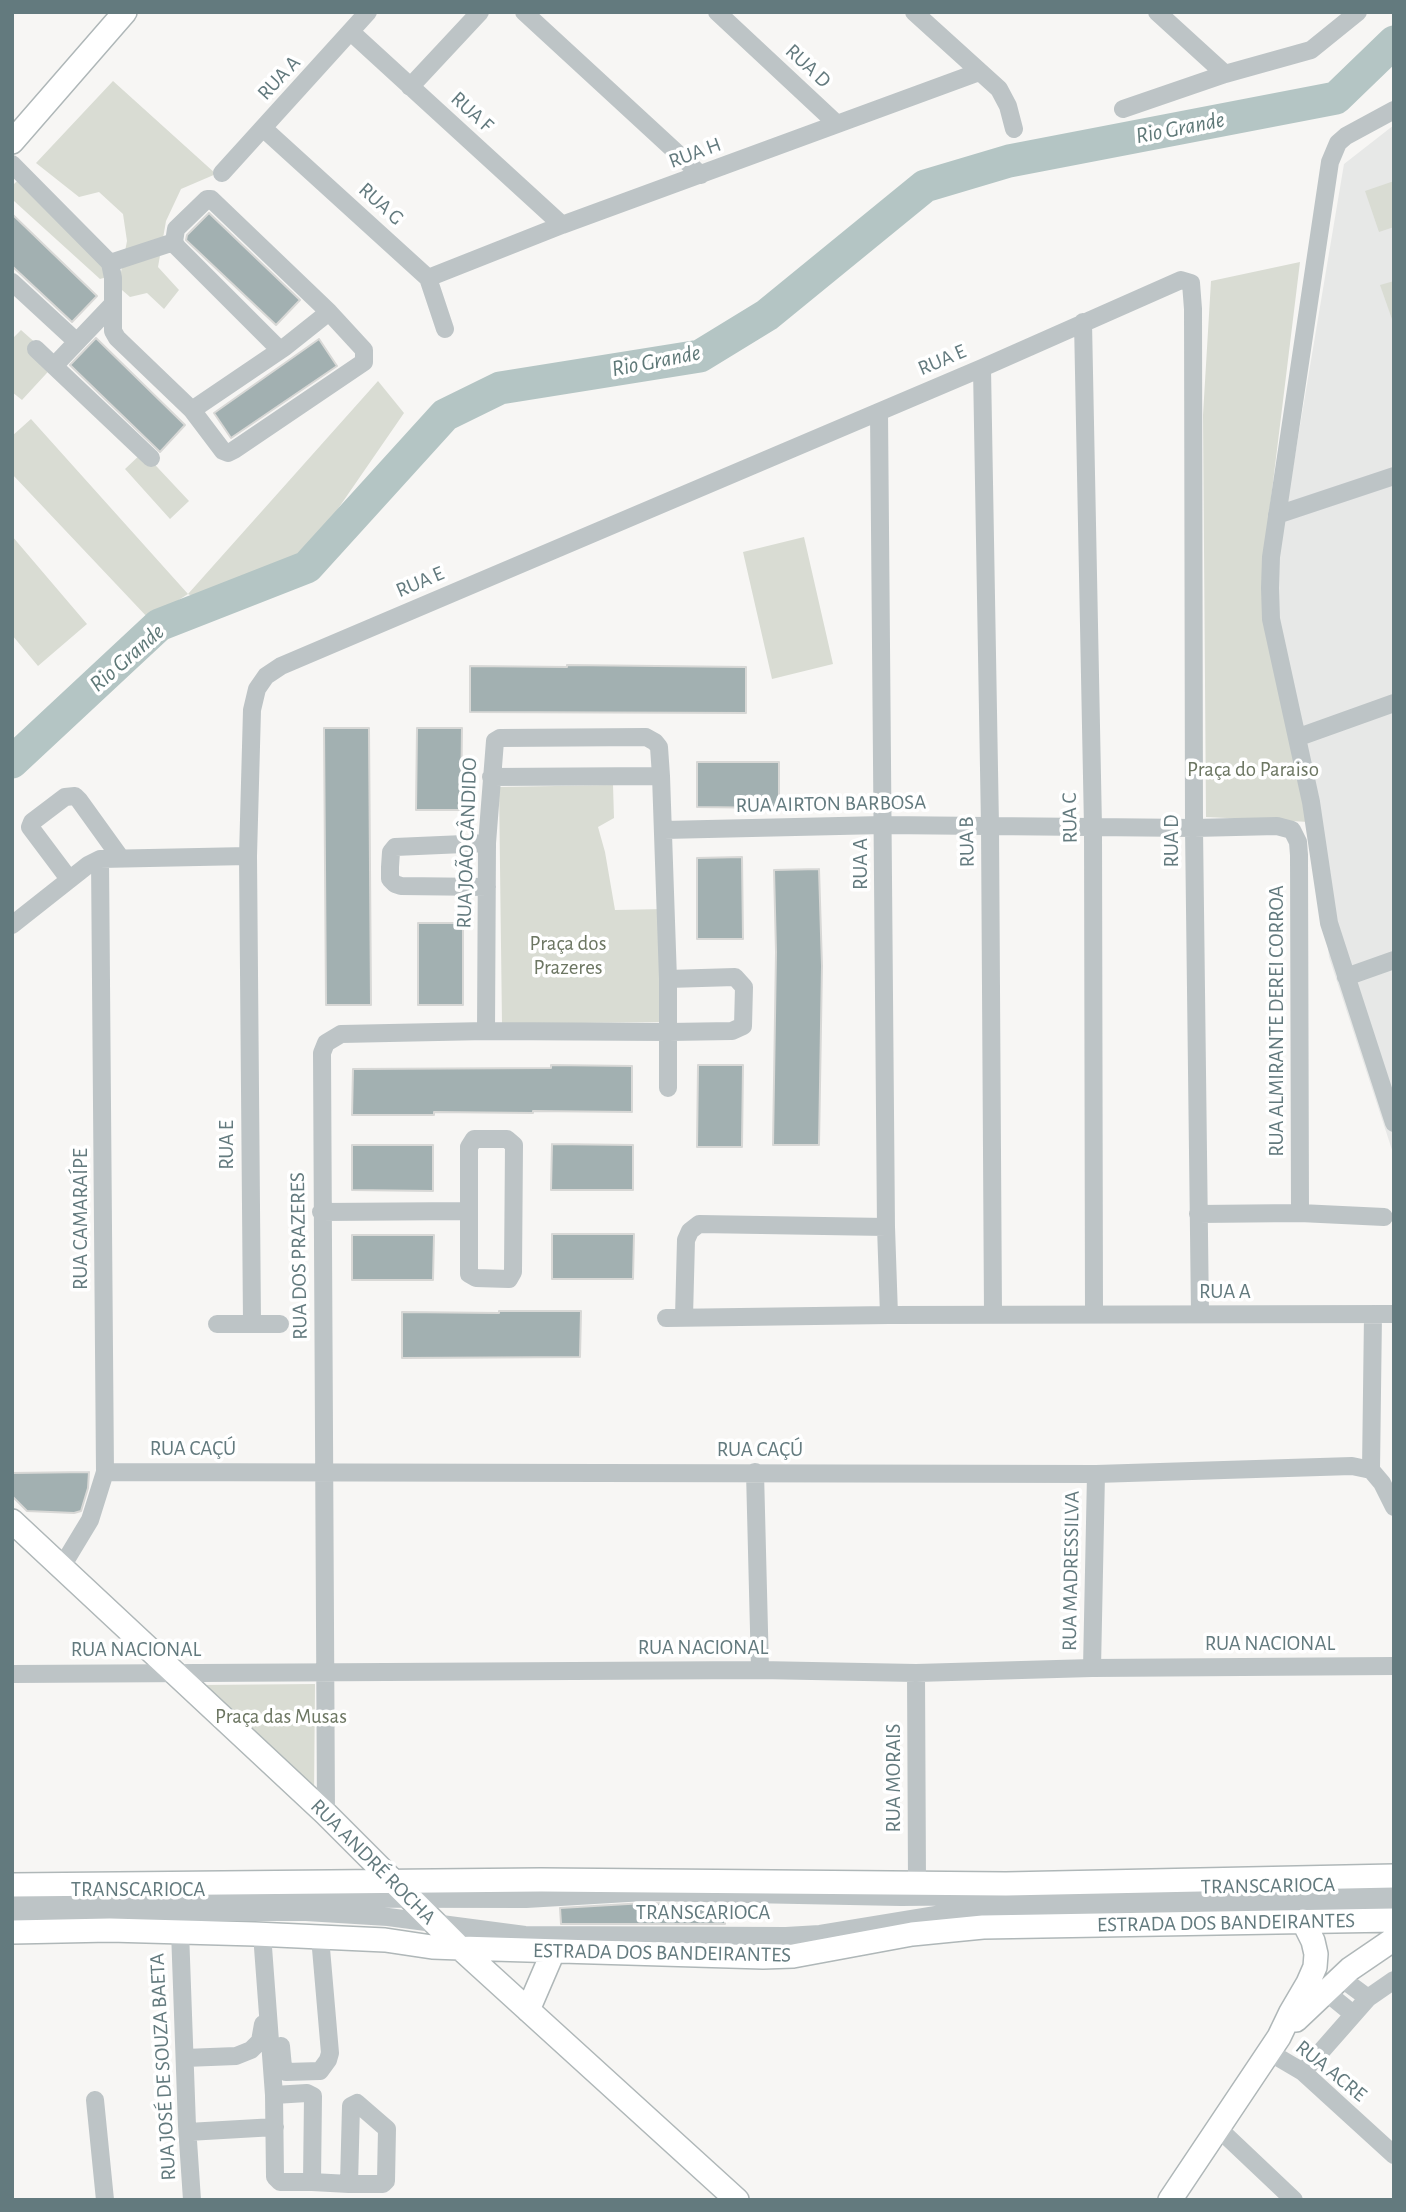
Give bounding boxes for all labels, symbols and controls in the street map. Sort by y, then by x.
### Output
street label: RUA D [780,39,836,93]
street label: RUA A [252,50,306,106]
street label: RUA F [445,86,499,138]
water label: Rio Grande [1133,106,1227,150]
street label: RUA H [665,132,725,174]
street label: RUA G [353,177,409,231]
water label: Rio Grande [609,339,703,383]
street label: RUA E [914,339,970,381]
street label: RUA E [392,561,448,603]
water label: Rio Grande [84,618,170,698]
street label: RUA JOÃO CÂNDIDO [451,757,483,929]
park label: Praça do Paraiso [1187,757,1319,783]
street label: RUA AIRTON BARBOSA [735,790,927,818]
street label: RUA C [1057,793,1083,843]
street label: RUA D [1159,814,1185,868]
street label: RUA B [954,816,980,868]
street label: RUA A [848,838,874,890]
street label: RUA ALMIRANTE DEREI CORROA [1264,885,1290,1157]
park label: Praça dos Prazeres [530,931,606,981]
street label: RUA E [214,1120,240,1170]
street label: RUA CAMARAÍPE [68,1148,94,1290]
street label: RUA DOS PRAZERES [285,1172,313,1340]
street label: RUA A [1199,1279,1251,1305]
street label: RUA CAÇÚ [150,1436,236,1462]
street label: RUA CAÇÚ [717,1437,803,1463]
street label: RUA MADRESSILVA [1057,1491,1085,1651]
street label: RUA NACIONAL [1205,1631,1335,1657]
street label: RUA NACIONAL [638,1635,768,1661]
street label: RUA NACIONAL [71,1637,201,1663]
park label: Praça das Musas [215,1704,347,1730]
street label: RUA MORAIS [881,1724,907,1832]
street label: RUA ANDRÉ ROCHA [305,1794,441,1930]
street label: TRANSCARIOCA [1200,1872,1336,1900]
street label: TRANSCARIOCA [71,1877,205,1903]
street label: TRANSCARIOCA [636,1900,770,1926]
street label: ESTRADA DOS BANDEIRANTES [1097,1908,1355,1938]
street label: ESTRADA DOS BANDEIRANTES [533,1938,791,1968]
street label: RUA JOSÉ DE SOUZA BAETA [144,1953,182,2181]
street label: RUA ACRE [1290,2035,1372,2107]

